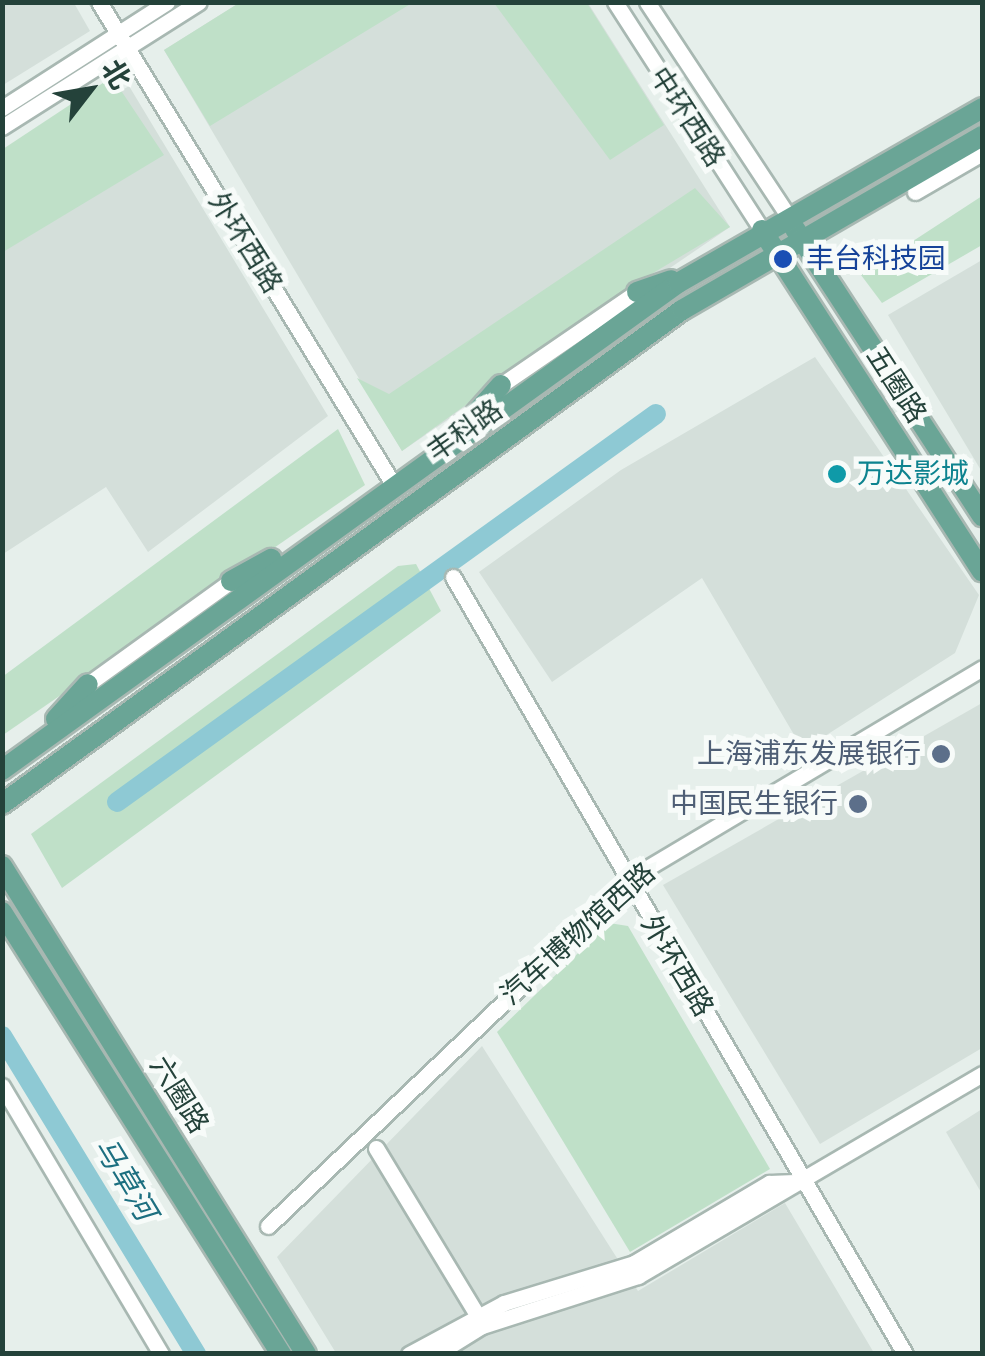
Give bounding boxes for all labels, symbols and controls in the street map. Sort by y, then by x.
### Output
north arrow [40,40,140,140]
text: 北 [93,53,139,96]
street label: 中环西路 [642,61,732,173]
street label: 外环西路 [201,187,289,299]
place label: 丰台科技园 [806,242,946,276]
marker: 丰台科技园 [770,246,796,272]
street label: 五圈路 [859,341,933,429]
street label: 丰科路 [421,393,509,469]
place label: 万达影城 [857,457,969,491]
marker: 万达影城 [826,463,848,485]
place label: 上海浦东发展银行 [697,737,921,771]
marker: 上海浦东发展银行 [930,743,952,765]
place label: 中国民生银行 [670,787,838,821]
marker: 中国民生银行 [847,793,869,815]
street label: 汽车博物馆西路 [494,856,662,1012]
street label: 外环西路 [634,909,720,1023]
street label: 六圈路 [142,1050,216,1140]
water label: 马草河 [86,1131,164,1227]

